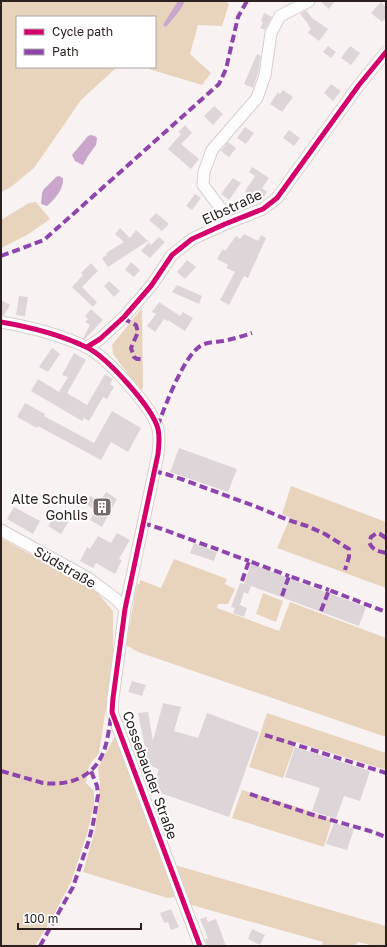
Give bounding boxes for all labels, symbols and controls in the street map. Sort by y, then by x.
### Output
legend [16,16,156,68]
text: Cycle path [52,24,113,39]
text: Path [52,44,79,59]
street label: Elbstraße [199,185,264,228]
place label: Alte Schule Gohlis [11,490,88,523]
building icon: Alte Schule Gohlis [91,496,113,518]
street label: Südstraße [31,542,99,591]
street label: Cossebauder Straße [119,708,182,841]
scale bar [18,905,141,931]
text: 100 m [24,911,58,926]

